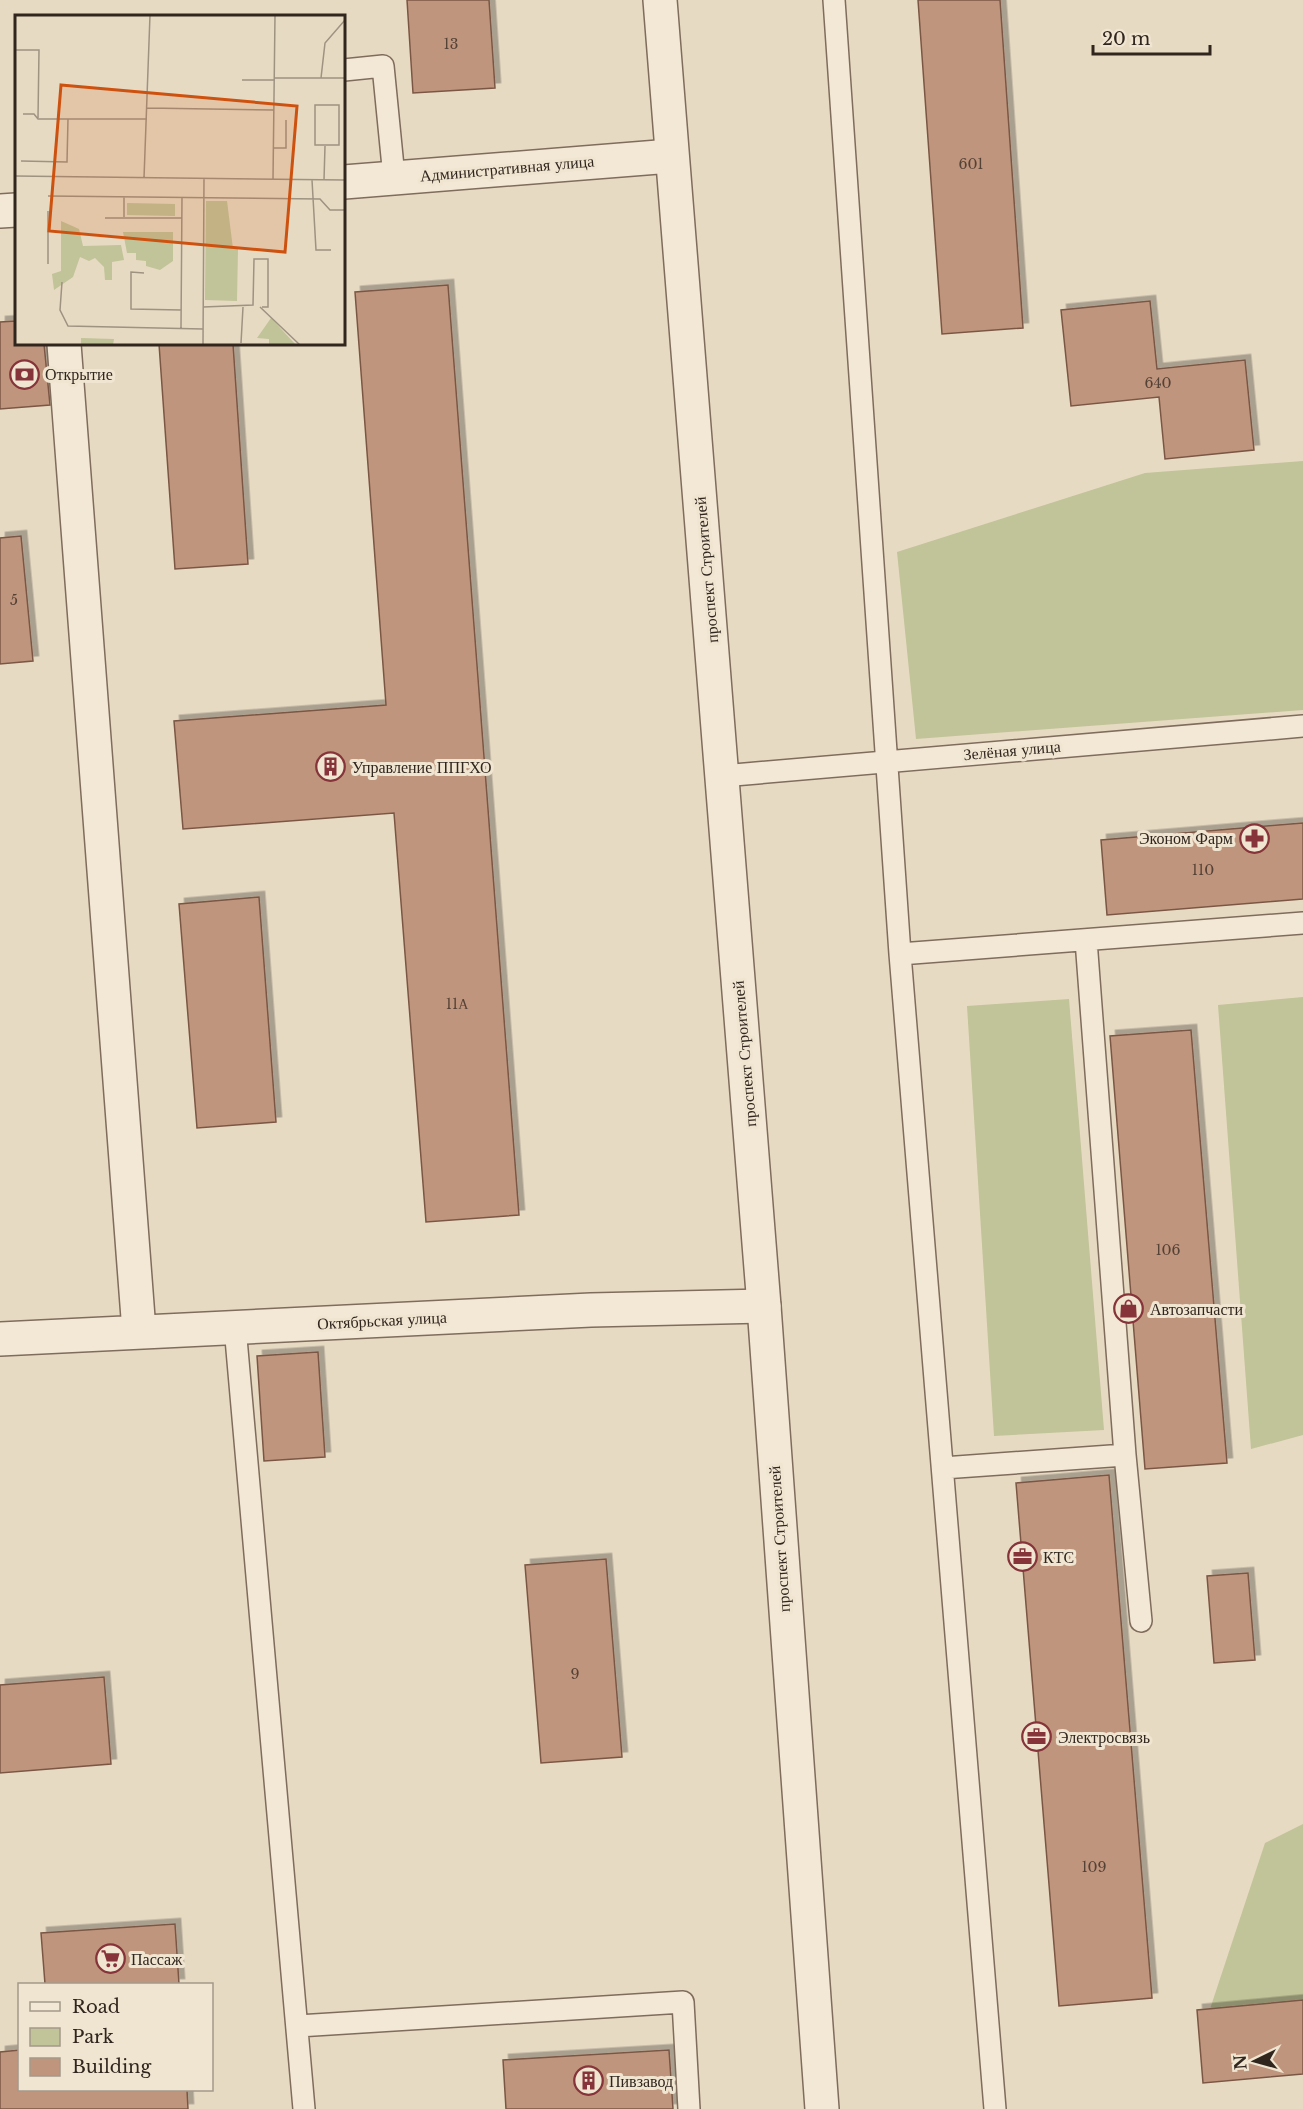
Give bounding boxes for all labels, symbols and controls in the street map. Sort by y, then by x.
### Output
inset map [15,15,345,345]
scale bar [1093,18,1210,56]
text: 20 m [1102,28,1150,50]
house number: 13 [444,35,458,53]
street label: Административная улица [419,150,595,186]
house number: 601 [958,155,984,173]
bank icon: Открытие [8,358,40,390]
place label: Открытие [45,364,113,384]
house number: 640 [1144,374,1172,392]
street label: проспект Строителей [690,496,722,644]
house number: 5 [10,591,18,609]
street label: Зелёная улица [963,736,1061,764]
building icon: Управление ППГХО [315,751,347,783]
place label: Управление ППГХО [352,757,492,777]
pharmacy icon: Эконом Фарм [1238,822,1270,854]
place label: Эконом Фарм [1139,828,1233,848]
house number: 110 [1192,861,1214,879]
street label: проспект Строителей [728,980,760,1128]
house number: 11А [446,995,469,1013]
house number: 106 [1155,1241,1181,1259]
shop icon: Автозапчасти [1113,1293,1145,1325]
place label: Автозапчасти [1150,1299,1244,1319]
street label: Октябрьская улица [317,1307,447,1333]
street label: проспект Строителей [764,1465,794,1613]
office icon: КТС [1006,1541,1038,1573]
place label: КТС [1043,1547,1074,1567]
house number: 9 [570,1665,580,1683]
office icon: Электросвязь [1021,1721,1053,1753]
place label: Электросвязь [1058,1727,1150,1747]
house number: 109 [1081,1858,1107,1876]
supermarket icon: Пассаж [94,1943,126,1975]
place label: Пассаж [131,1949,183,1969]
legend [18,1983,213,2091]
text: Road [72,1996,120,2018]
text: Park [72,2026,114,2048]
north arrow [1225,2031,1285,2091]
text: N [1229,2054,1251,2071]
text: Building [72,2056,151,2078]
building icon: Пивзавод [572,2065,604,2097]
place label: Пивзавод [609,2071,673,2091]

